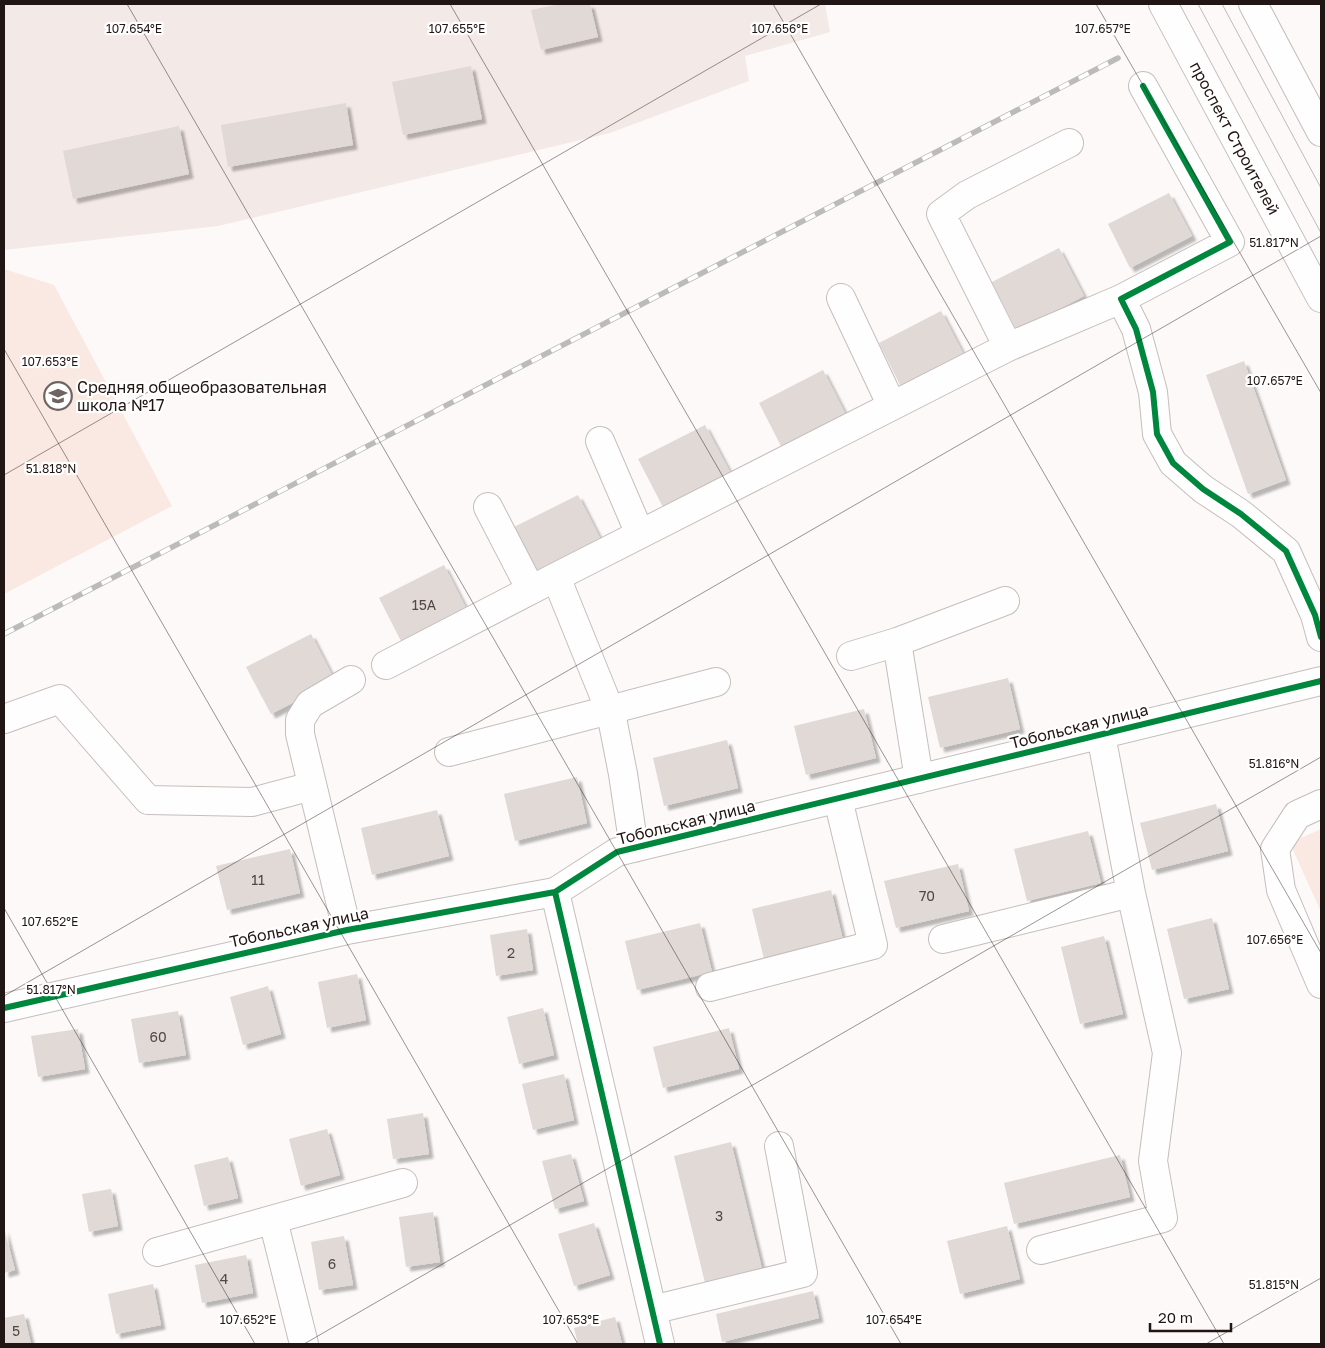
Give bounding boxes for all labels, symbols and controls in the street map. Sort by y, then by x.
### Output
text: 107.654°E [106,21,162,36]
text: 107.655°E [429,21,485,36]
text: 107.656°E [752,21,808,36]
text: 107.657°E [1075,21,1131,36]
street label: проспект Строителей [1186,58,1284,218]
text: 51.817°N [1249,235,1299,250]
text: 107.653°E [22,354,78,369]
text: 107.657°E [1247,373,1303,388]
place label: Средняя общеобразовательная школа №17 [77,377,327,415]
school or university icon: Средняя общеобразовательная школа №17 [43,381,73,411]
text: 51.818°N [26,461,76,476]
house number: 15А [412,596,437,613]
street label: Тобольская улица [1008,699,1150,753]
text: 51.816°N [1249,756,1299,771]
street label: Тобольская улица [615,795,757,849]
house number: 11 [251,871,265,888]
house number: 70 [919,887,935,904]
street label: Тобольская улица [228,902,370,952]
text: 107.652°E [22,914,78,929]
text: 107.656°E [1247,932,1303,947]
house number: 2 [507,944,515,961]
text: 51.817°N [26,982,76,997]
house number: 60 [149,1028,167,1045]
house number: 3 [715,1207,723,1224]
house number: 6 [328,1255,336,1272]
house number: 4 [220,1270,228,1287]
text: 51.815°N [1249,1277,1299,1292]
scale bar [1150,1300,1231,1332]
text: 20 m [1158,1308,1193,1326]
text: 107.652°E [220,1312,276,1327]
text: 107.653°E [543,1312,599,1327]
text: 107.654°E [866,1312,922,1327]
house number: 5 [12,1322,20,1339]

